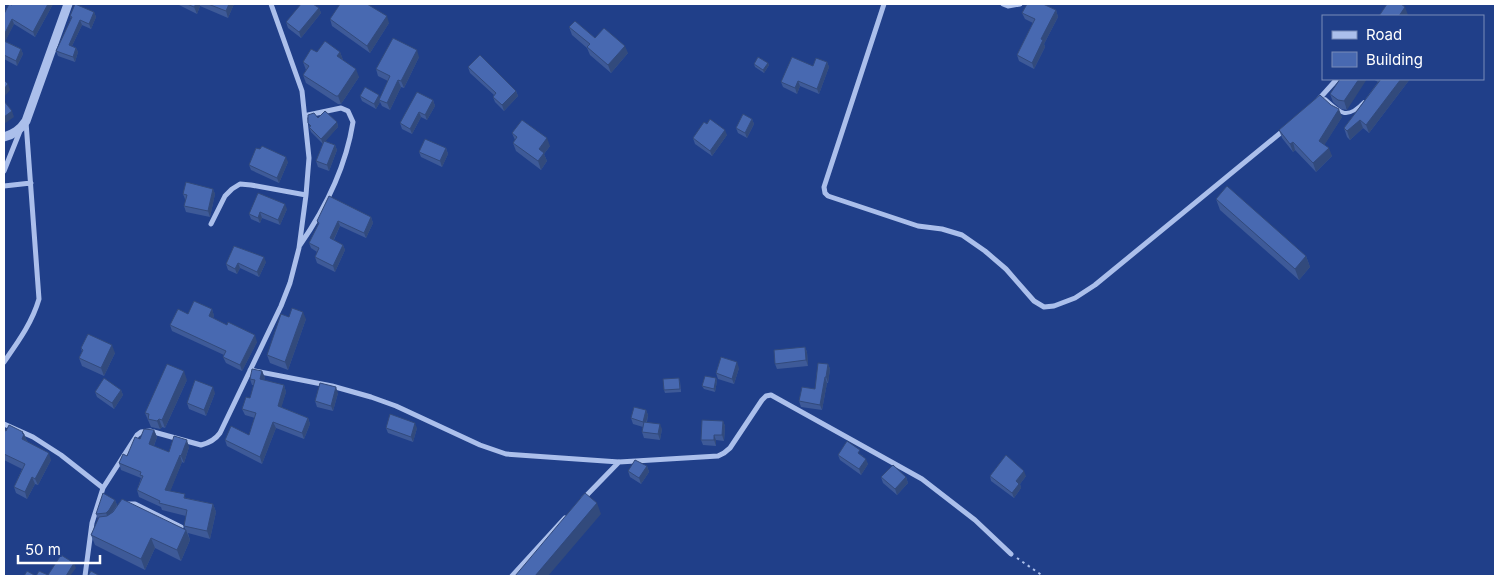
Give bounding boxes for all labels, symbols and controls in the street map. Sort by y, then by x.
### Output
legend [1322,15,1484,80]
text: Road [1366,25,1402,44]
text: Building [1366,50,1423,69]
scale bar [18,532,100,564]
text: 50 m [25,540,61,559]

